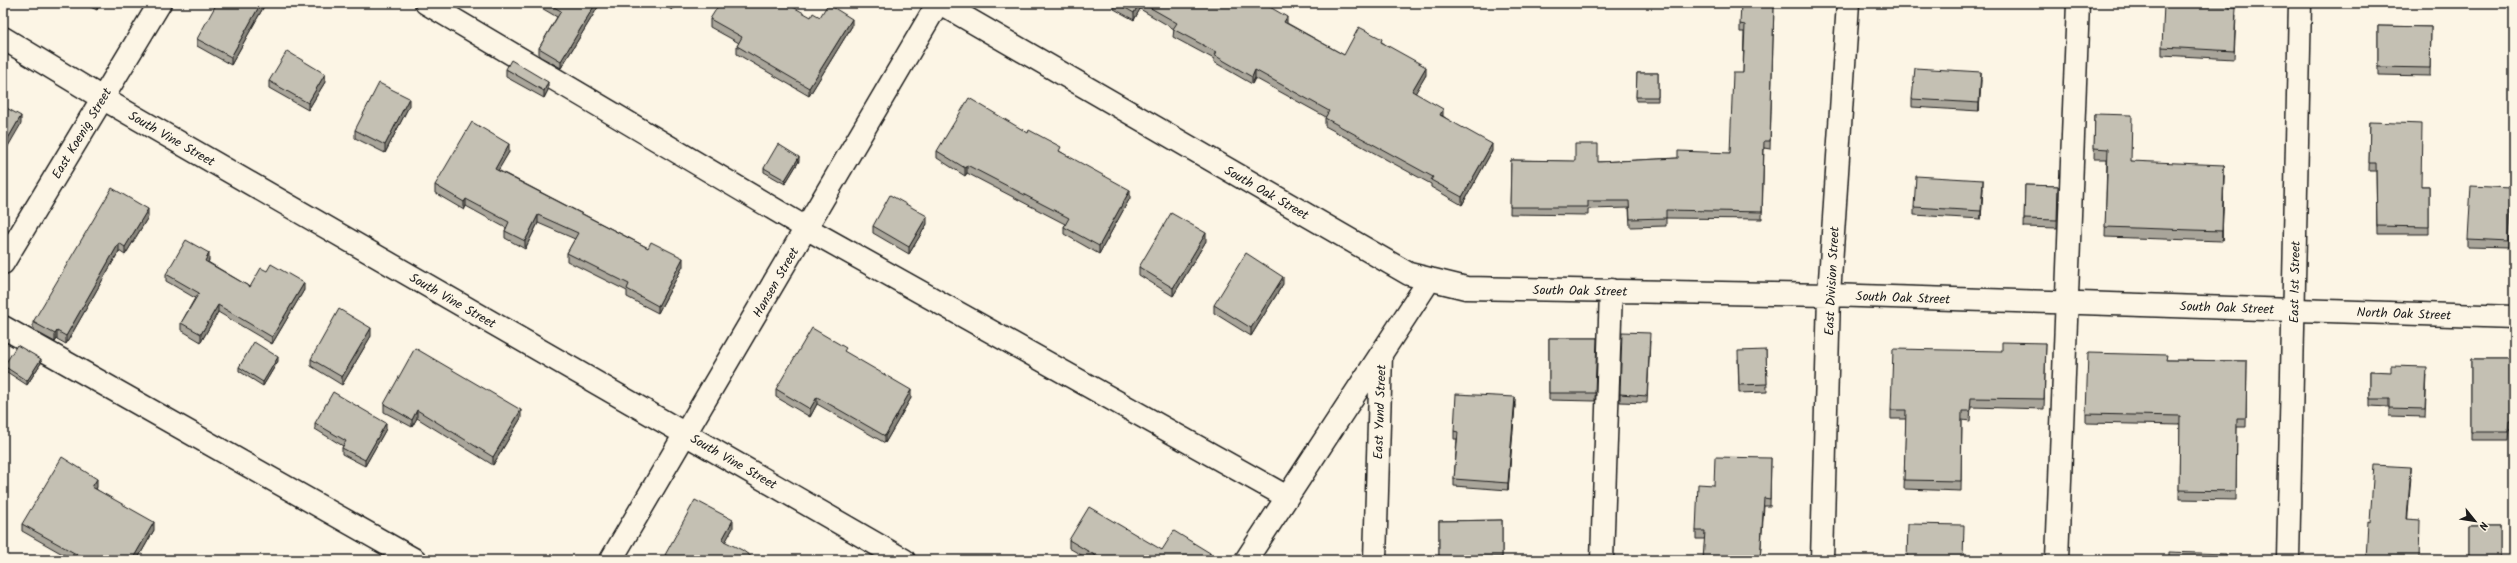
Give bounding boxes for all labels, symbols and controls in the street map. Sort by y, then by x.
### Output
street label: East Koenig Street [47,83,118,183]
street label: South Vine Street [124,106,219,173]
street label: South Oak Street [1220,161,1313,227]
street label: East Division Street [1819,225,1846,336]
street label: East 1st Street [2284,240,2307,323]
street label: Hansen Street [748,243,805,322]
street label: South Vine Street [405,268,500,335]
street label: South Oak Street [1532,280,1628,303]
street label: South Oak Street [1855,286,1952,311]
street label: South Oak Street [2179,296,2276,321]
street label: North Oak Street [2356,302,2453,327]
street label: East Yund Street [1368,363,1393,460]
street label: South Vine Street [686,429,781,496]
north arrow [2455,501,2495,541]
text: N [2473,518,2492,533]

